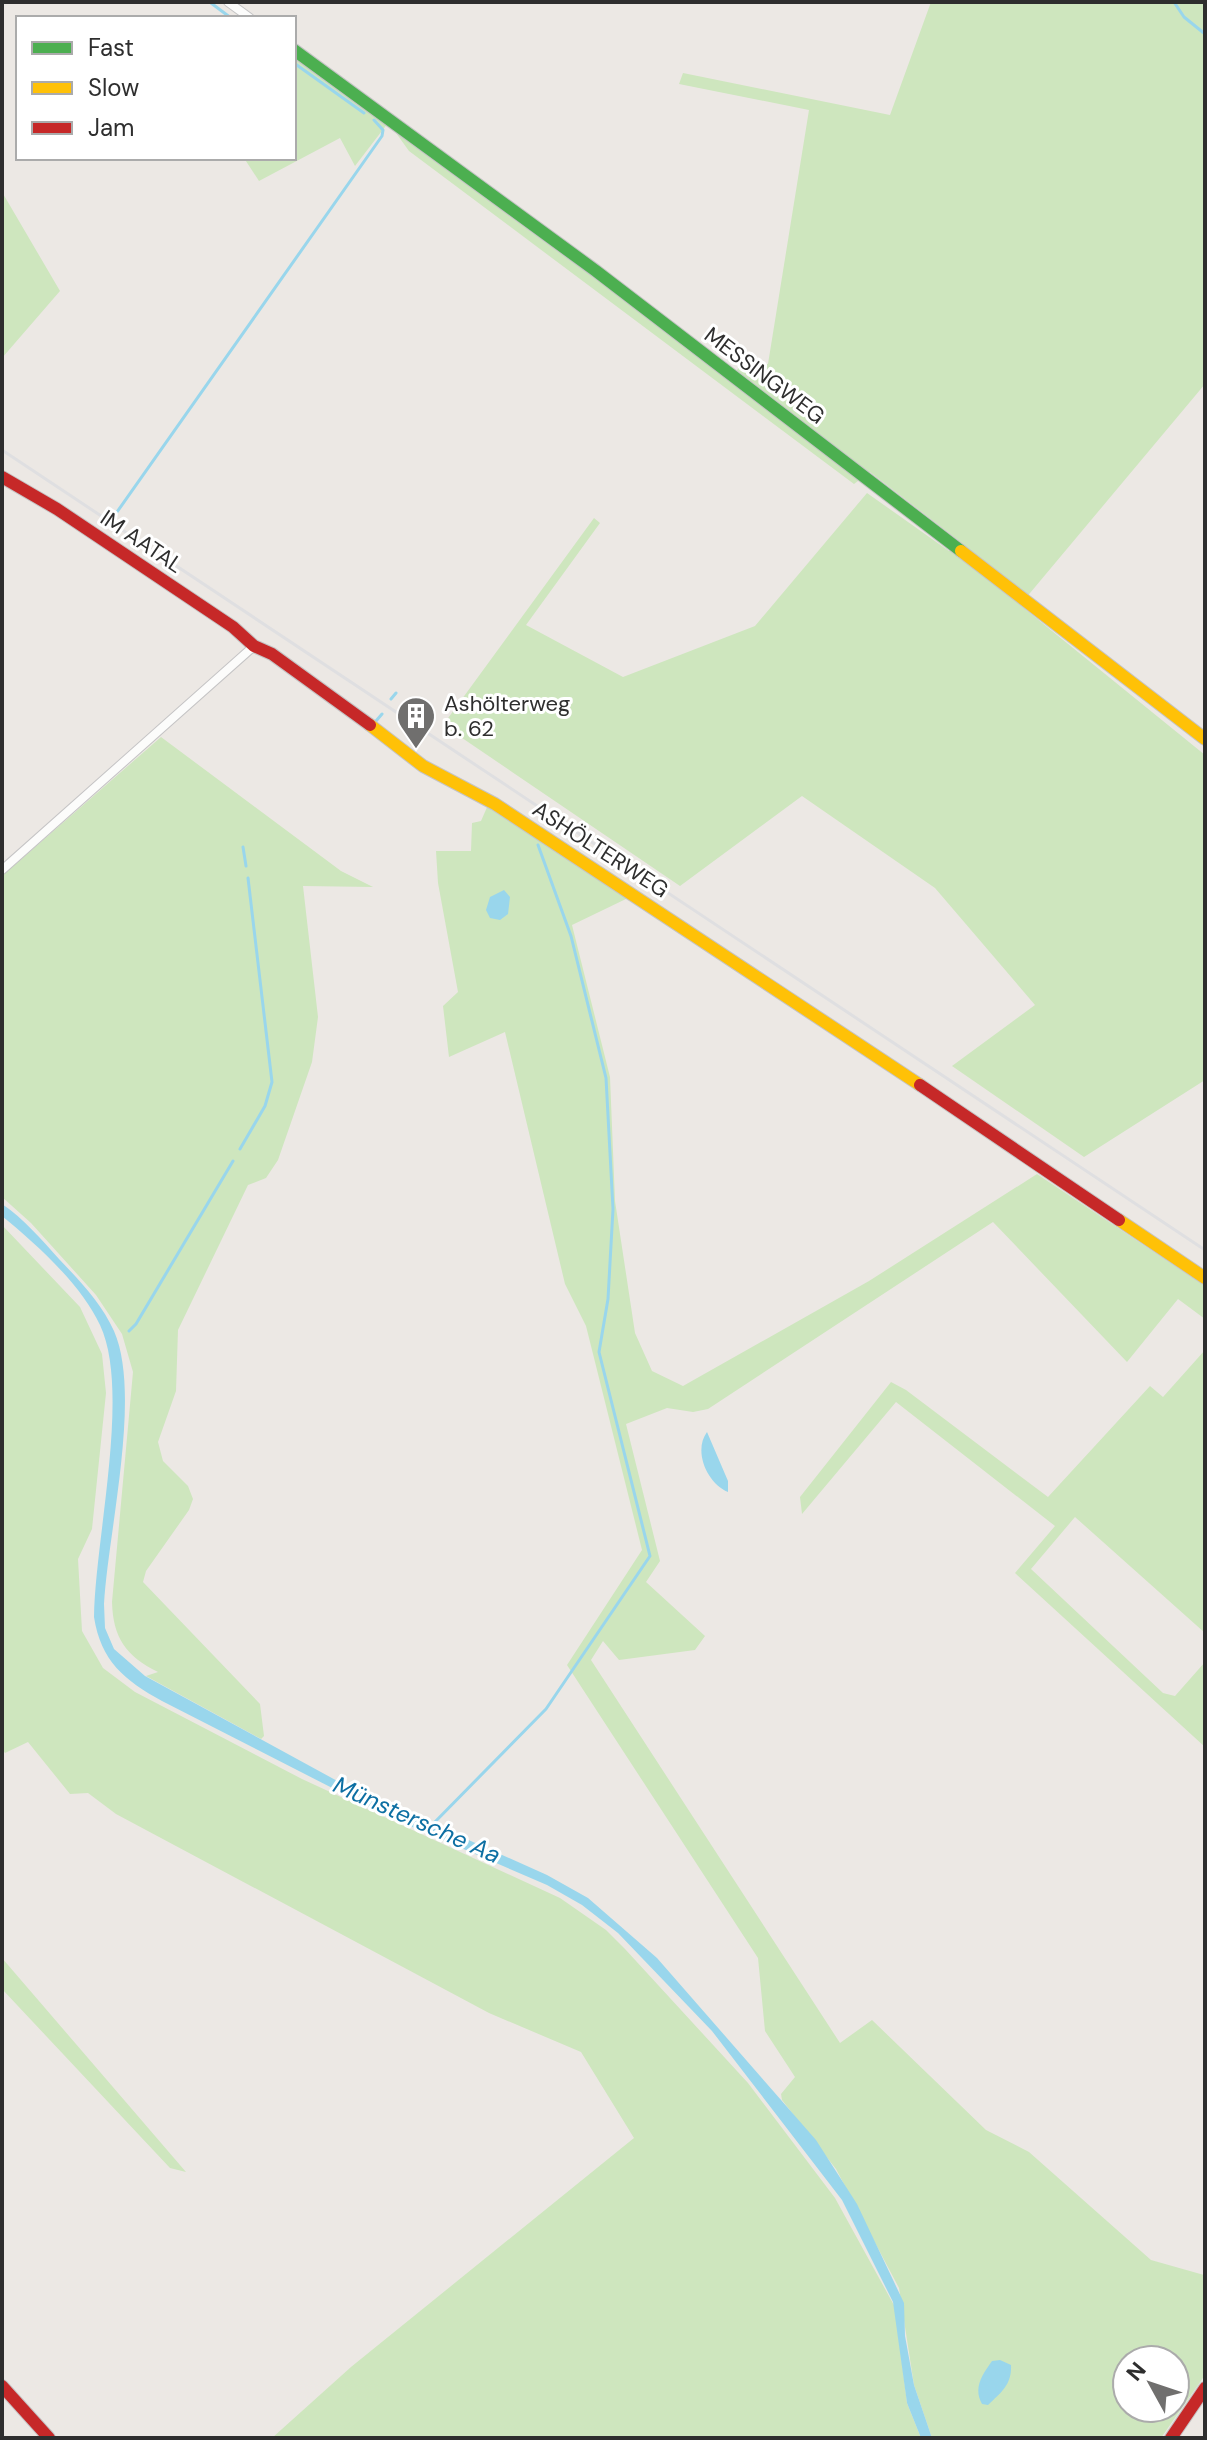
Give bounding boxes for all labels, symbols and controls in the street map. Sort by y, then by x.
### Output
legend [16,16,296,160]
text: Fast [88,32,134,63]
text: Slow [88,72,139,103]
text: Jam [88,112,134,143]
street label: MESSINGWEG [699,321,831,430]
street label: IM AATAL [95,503,189,580]
place label: Ashölterweg b. 62 [444,689,570,743]
building icon: Ashölterweg b. 62 [395,695,437,750]
street label: ASHÖLTERWEG [527,795,674,904]
water label: Münstersche Aa [329,1769,506,1870]
north arrow [1111,2344,1191,2424]
text: N [1120,2356,1152,2387]

